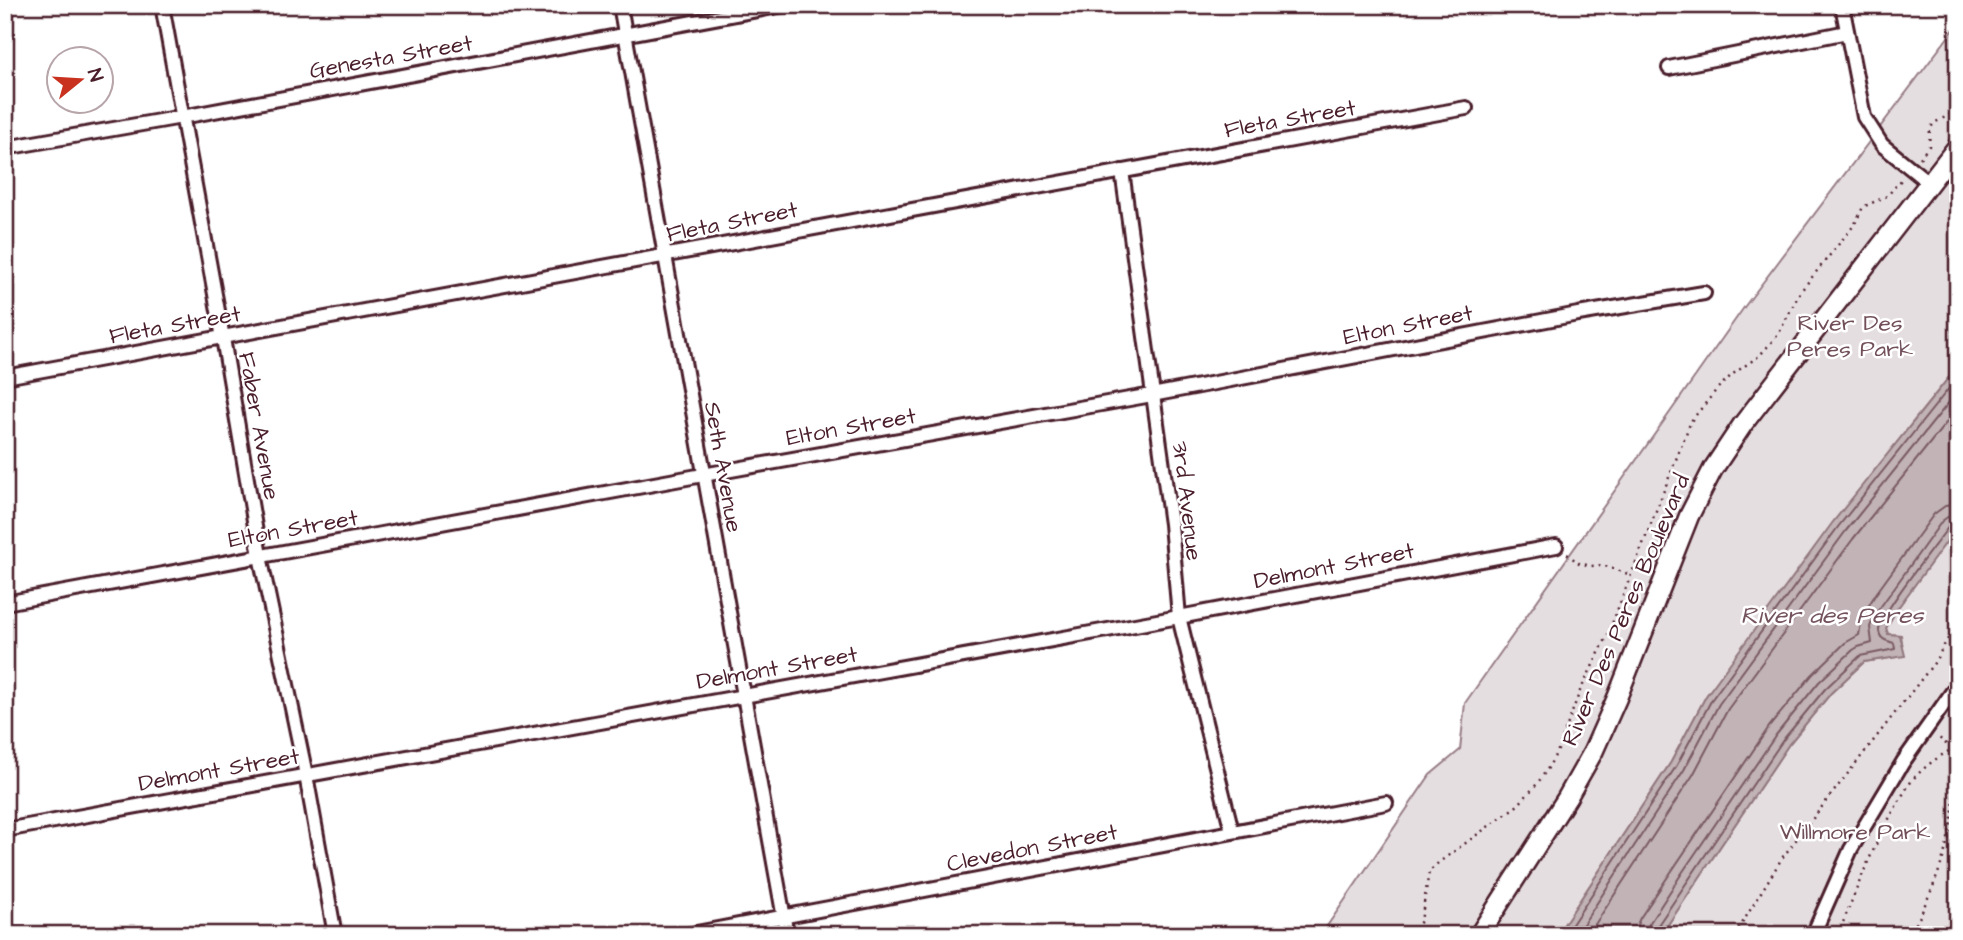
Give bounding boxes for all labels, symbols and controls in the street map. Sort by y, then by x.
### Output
street label: Genesta Street [307,27,476,87]
north arrow [46,46,116,116]
text: N [80,65,109,85]
street label: Fleta Street [1222,92,1359,146]
street label: Fleta Street [664,193,801,250]
street label: Elton Street [1341,297,1476,353]
street label: Fleta Street [107,298,244,352]
park label: River Des Peres Park [1787,307,1913,365]
street label: Faber Avenue [230,350,288,502]
street label: Seth Avenue [696,399,750,535]
street label: Elton Street [784,400,919,454]
street label: 3rd Avenue [1164,439,1210,563]
street label: River Des Peres Boulevard [1554,469,1698,751]
street label: Elton Street [226,502,361,556]
street label: Delmont Street [1251,535,1418,597]
water label: River des Peres [1741,599,1925,633]
street label: Delmont Street [694,638,861,698]
street label: Delmont Street [136,740,303,800]
street label: Clevedon Street [944,816,1121,880]
park label: Willmore Park [1780,816,1930,848]

